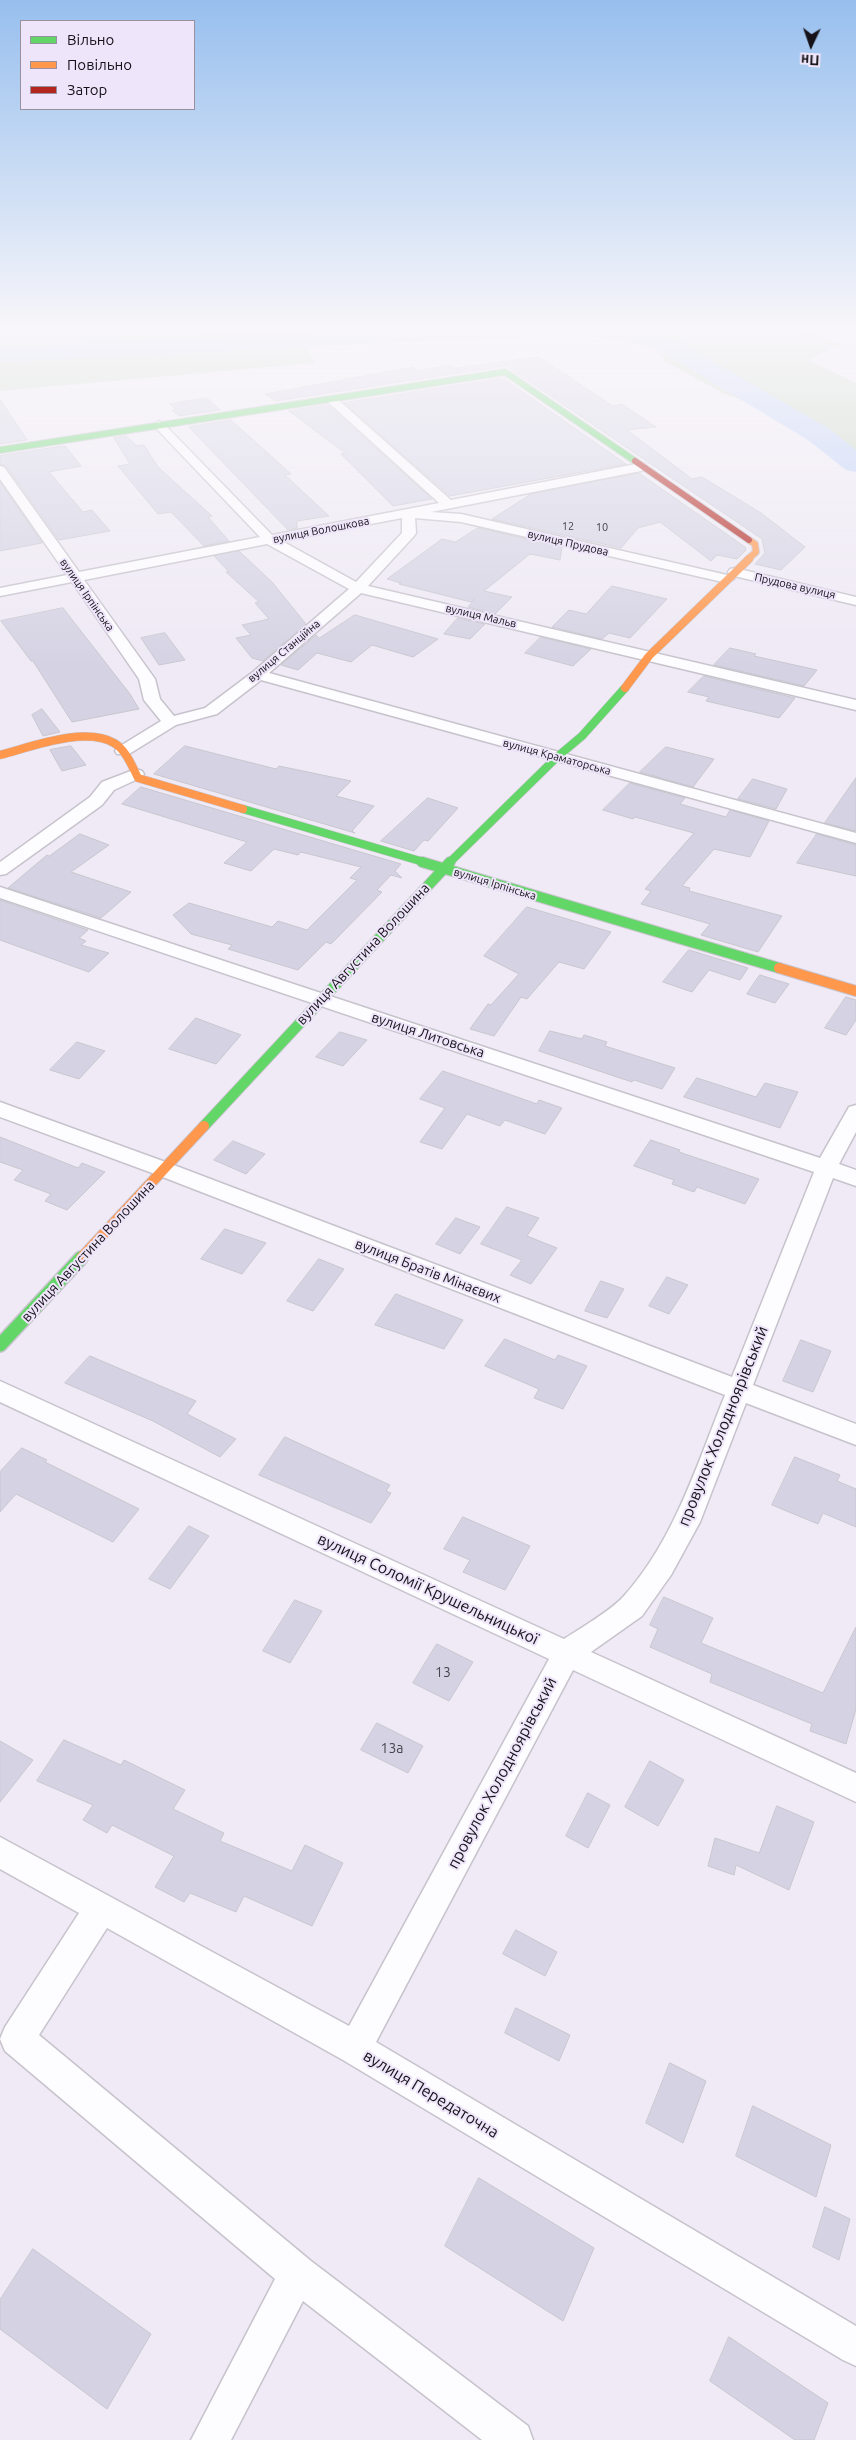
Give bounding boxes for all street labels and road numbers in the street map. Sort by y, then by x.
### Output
street label: вулиця Волошкова [272,514,370,546]
street label: вулиця Прудова [526,527,610,559]
street label: вулиця Ірпінська [57,556,117,634]
street label: Прудова вулиця [753,570,837,602]
street label: вулиця Мальв [444,601,518,631]
street label: вулиця Станційна [245,617,323,685]
street label: вулиця Краматорська [502,736,612,778]
street label: вулиця Ірпінська [452,865,538,903]
street label: вулиця Августина Волошина [293,880,433,1028]
street label: вулиця Литовська [369,1009,487,1061]
street label: вулиця Августина Волошина [18,1177,158,1325]
street label: вулиця Братів Мінаєвих [353,1235,503,1307]
street label: провулок Холодноярівський [674,1323,772,1529]
street label: вулиця Соломії Крушельницької [315,1529,541,1649]
street label: провулок Холодноярівський [443,1674,561,1872]
street label: вулиця Передаточна [360,2046,502,2142]

